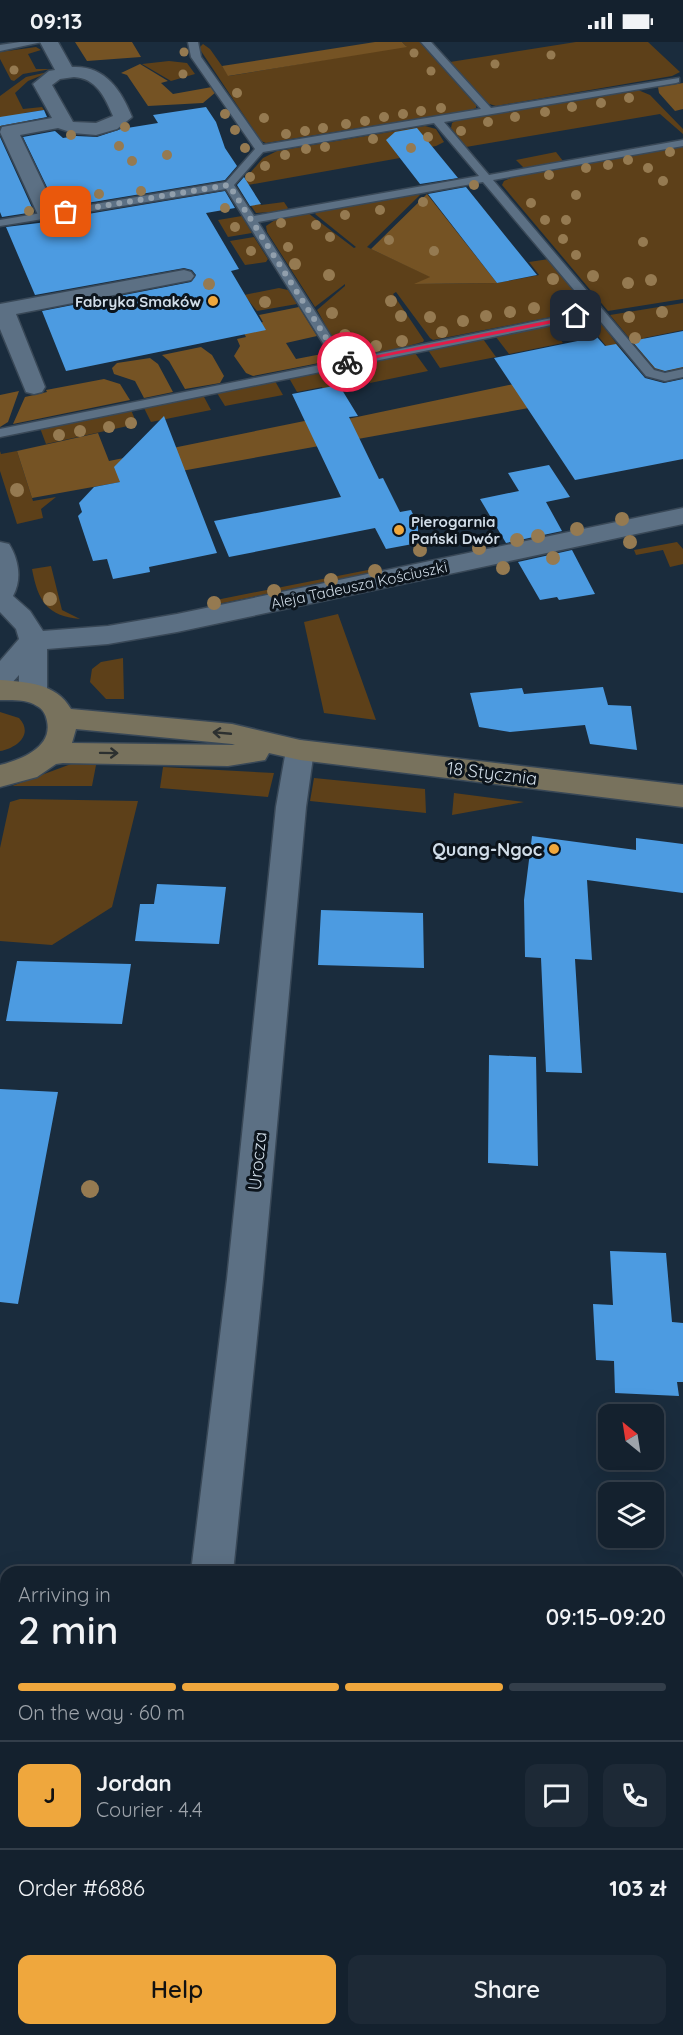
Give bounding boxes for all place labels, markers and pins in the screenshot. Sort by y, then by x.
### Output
pin [40,186,91,237]
pin [550,290,601,341]
place label: Fabryka Smaków [75,292,201,311]
marker: Fabryka Smaków [206,294,220,308]
place label: Pierogarnia Pański Dwór [411,512,500,548]
marker: Pierogarnia Pański Dwór [392,523,406,537]
place label: Quang-Ngoc [432,838,542,861]
marker: Quang-Ngoc [547,842,561,856]

